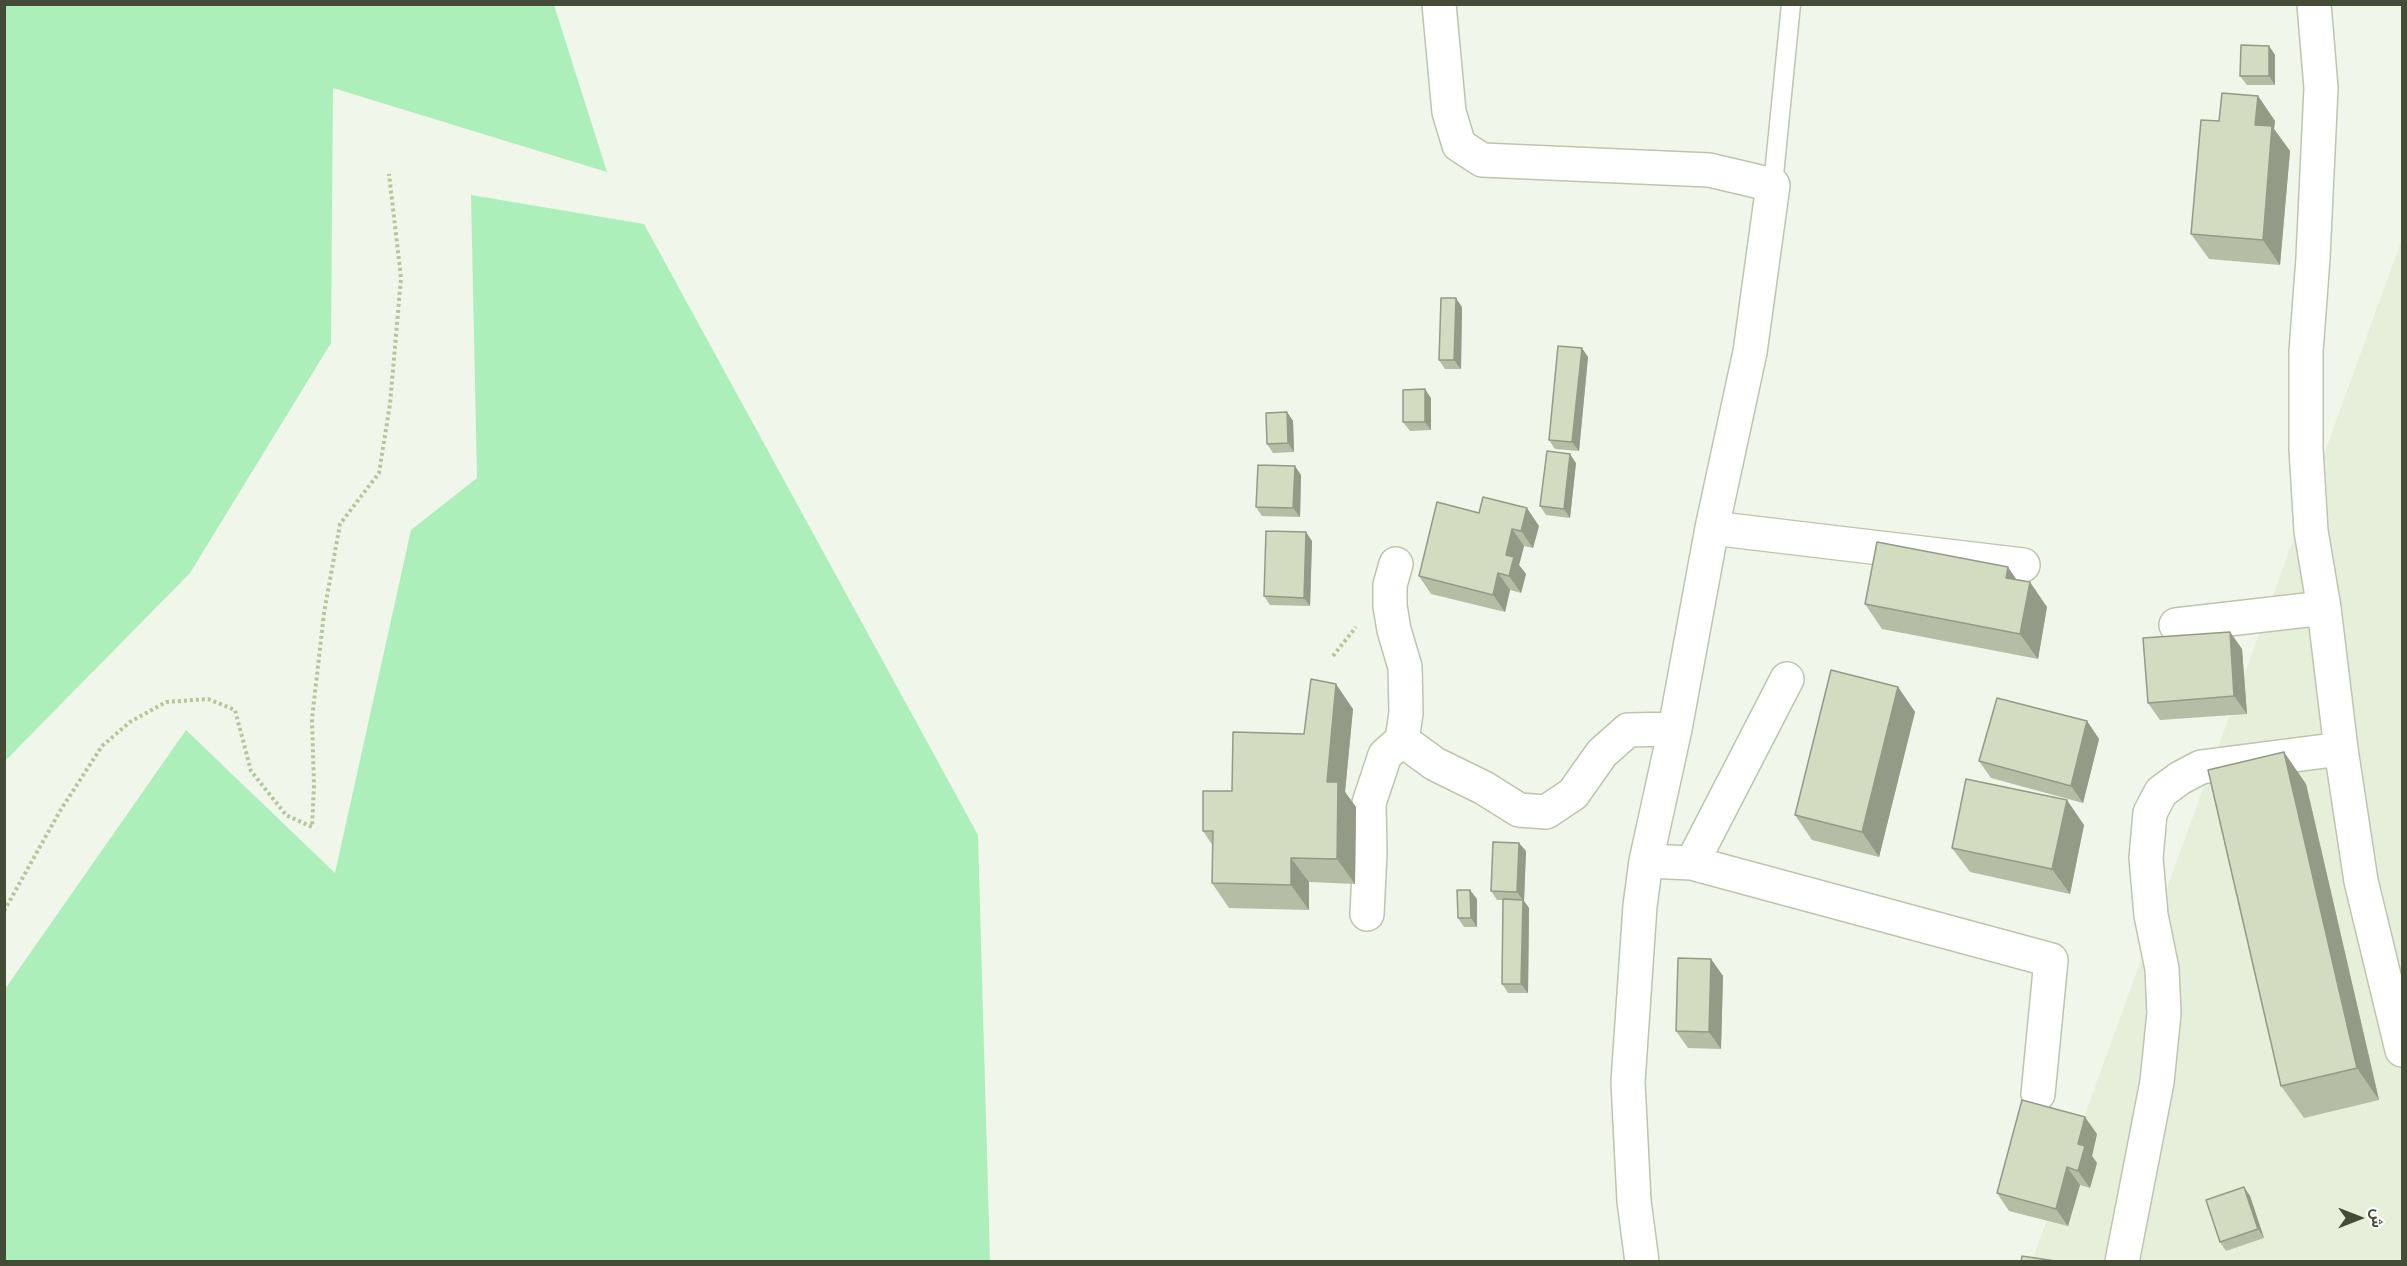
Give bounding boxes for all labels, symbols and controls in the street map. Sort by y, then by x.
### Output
north arrow [2329,1188,2389,1248]
text: ش [2366,1208,2388,1228]

